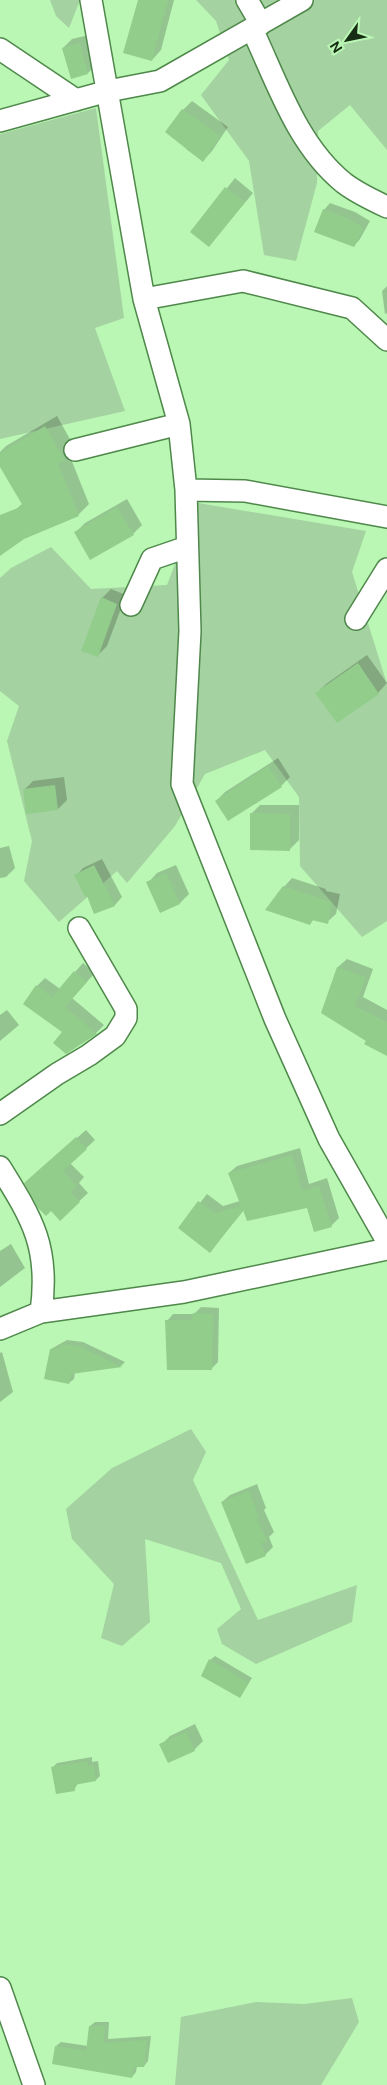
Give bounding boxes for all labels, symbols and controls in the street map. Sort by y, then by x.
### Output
north arrow [322,15,372,65]
text: N [326,38,346,56]

